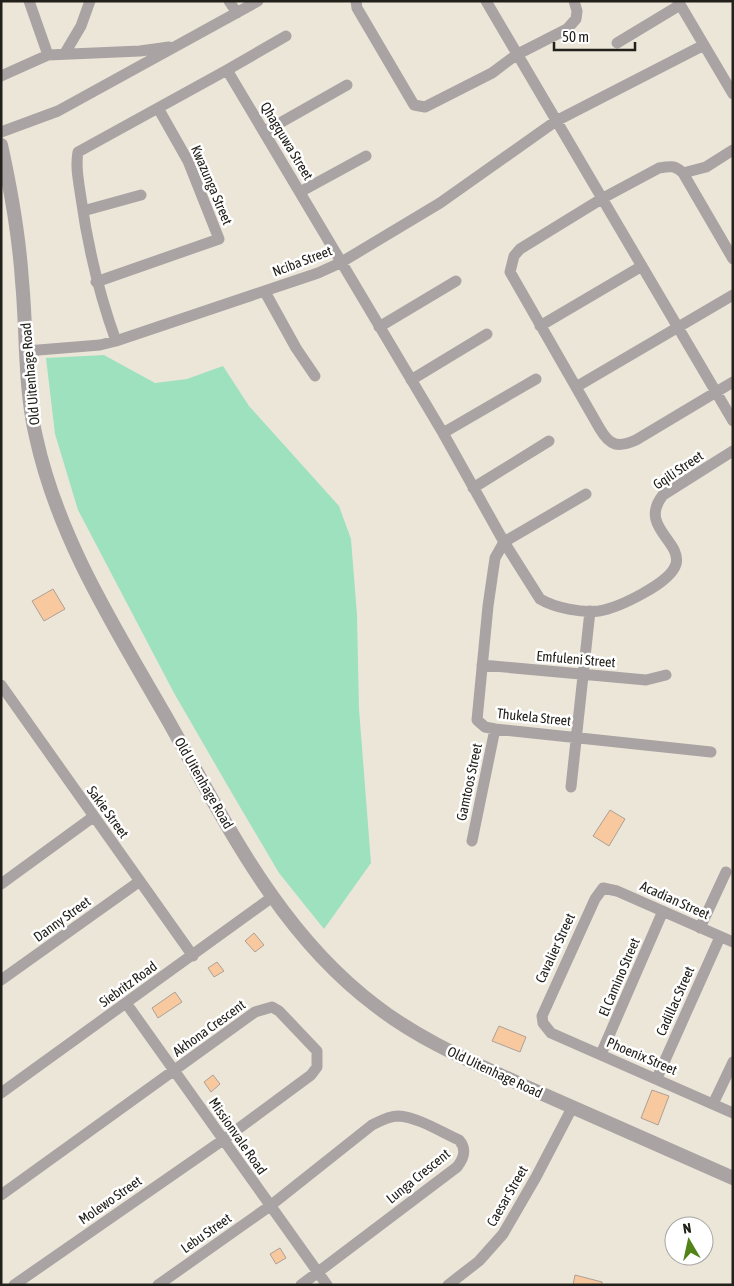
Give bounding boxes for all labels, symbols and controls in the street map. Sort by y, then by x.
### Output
scale bar [554,20,635,52]
text: 50 m [562,28,589,45]
street label: Qhagquwa Street [257,99,317,183]
street label: Kwazunga Street [188,143,236,227]
street label: Nciba Street [270,242,334,280]
street label: Old Uitenhage Road [18,322,42,426]
street label: Gqili Street [650,447,706,493]
street label: Emfuleni Street [536,648,616,670]
street label: Thukela Street [496,705,572,729]
street label: Old Uitenhage Road [171,734,237,832]
street label: Gamtoos Street [453,742,485,822]
street label: Sakie Street [84,783,132,841]
street label: Acadian Street [638,878,712,922]
street label: Danny Street [30,893,94,945]
street label: Cavalier Street [532,911,578,985]
street label: El Camino Street [595,935,643,1019]
street label: Siebritz Road [96,958,160,1010]
street label: Cadillac Street [653,964,697,1038]
street label: Akhona Crescent [170,996,248,1060]
street label: Phoenix Street [604,1034,680,1078]
street label: Old Uitenhage Road [445,1043,545,1101]
street label: Missionvale Road [206,1095,270,1177]
street label: Lunga Crescent [383,1145,453,1207]
street label: Caesar Street [483,1163,531,1229]
street label: Molewo Street [75,1172,145,1228]
street label: Lebu Street [178,1210,234,1256]
north arrow [664,1216,714,1266]
text: N [682,1220,692,1237]

